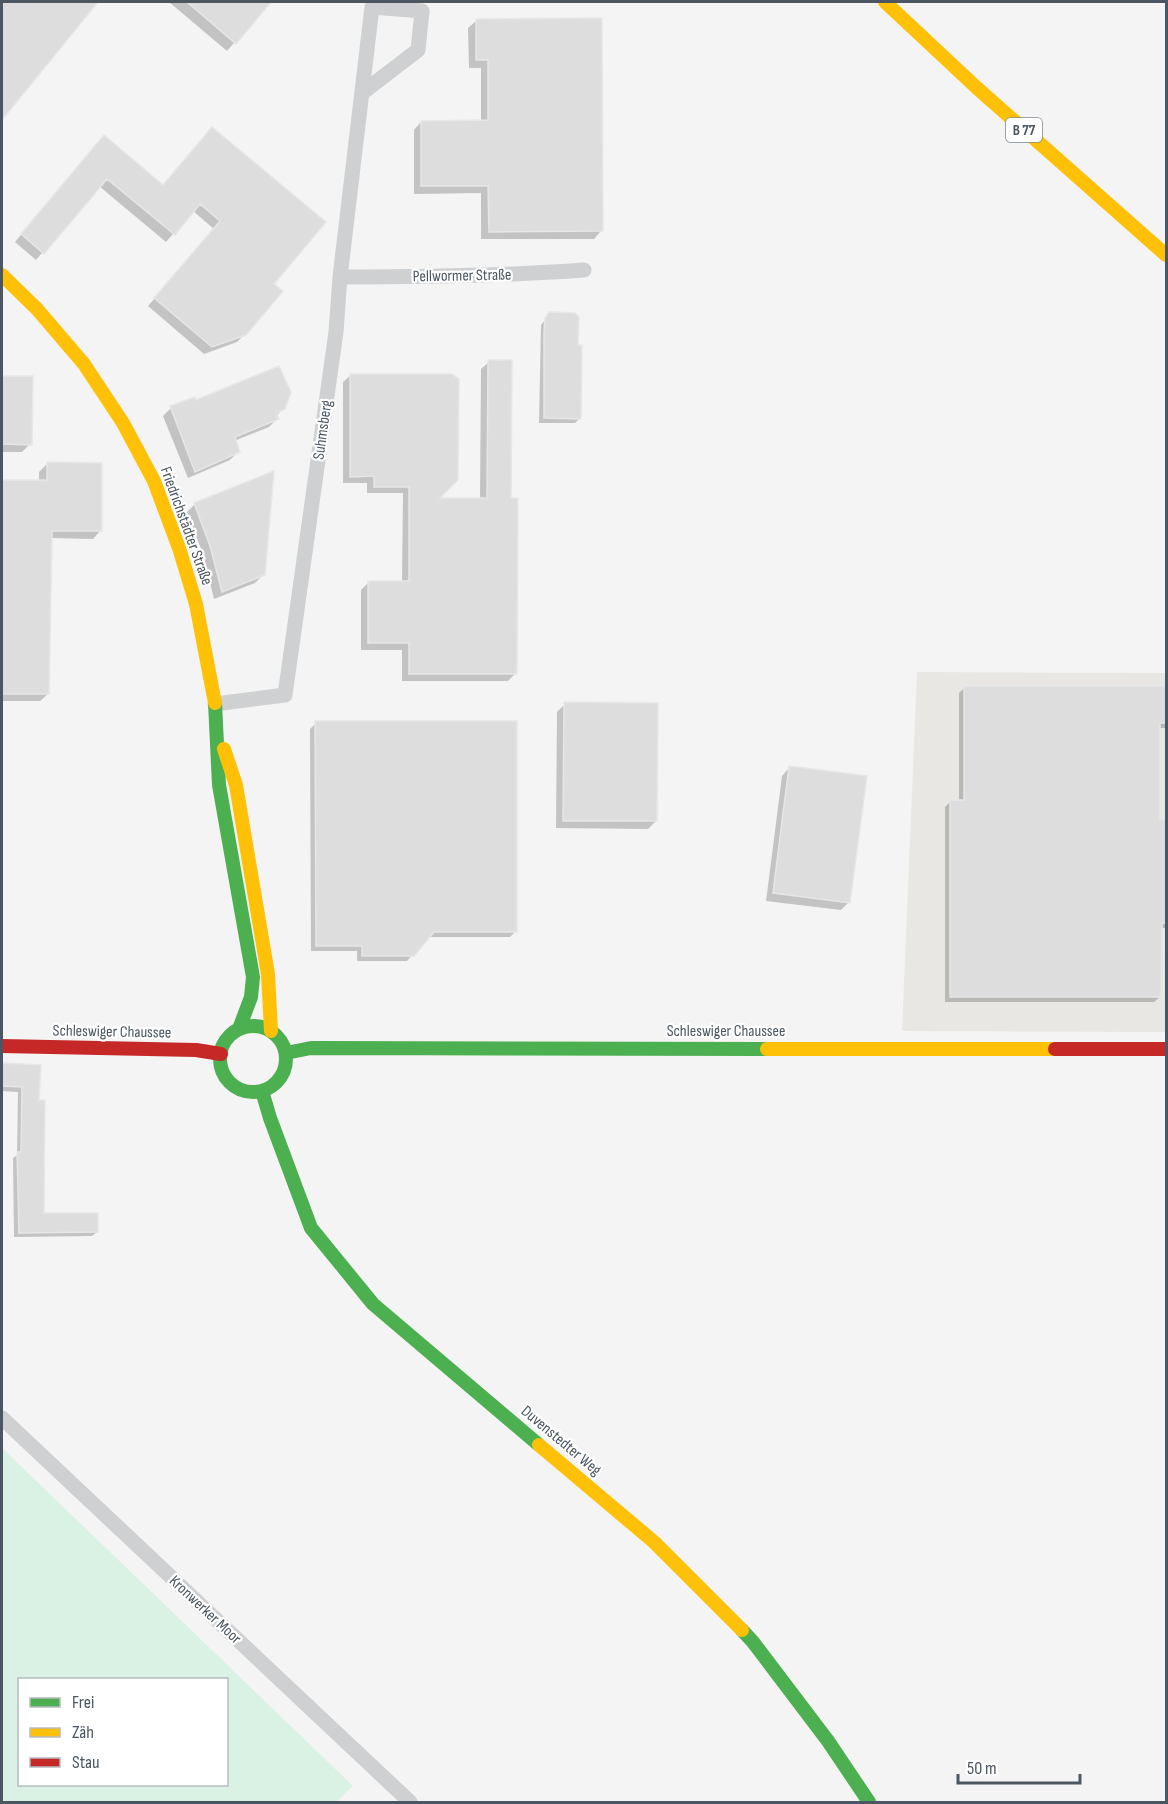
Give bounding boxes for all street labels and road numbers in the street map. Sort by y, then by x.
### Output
road number: B 77 [1006,118,1042,142]
street label: Pellwormer Straße [413,266,511,286]
street label: Suhmsberg [309,399,337,461]
street label: Friedrichstädter Straße [156,464,216,588]
street label: Schleswiger Chaussee [52,1021,172,1043]
street label: Schleswiger Chaussee [667,1022,785,1041]
street label: Duvenstedter Weg [517,1402,605,1480]
street label: Kronwerker Moor [165,1572,245,1648]

